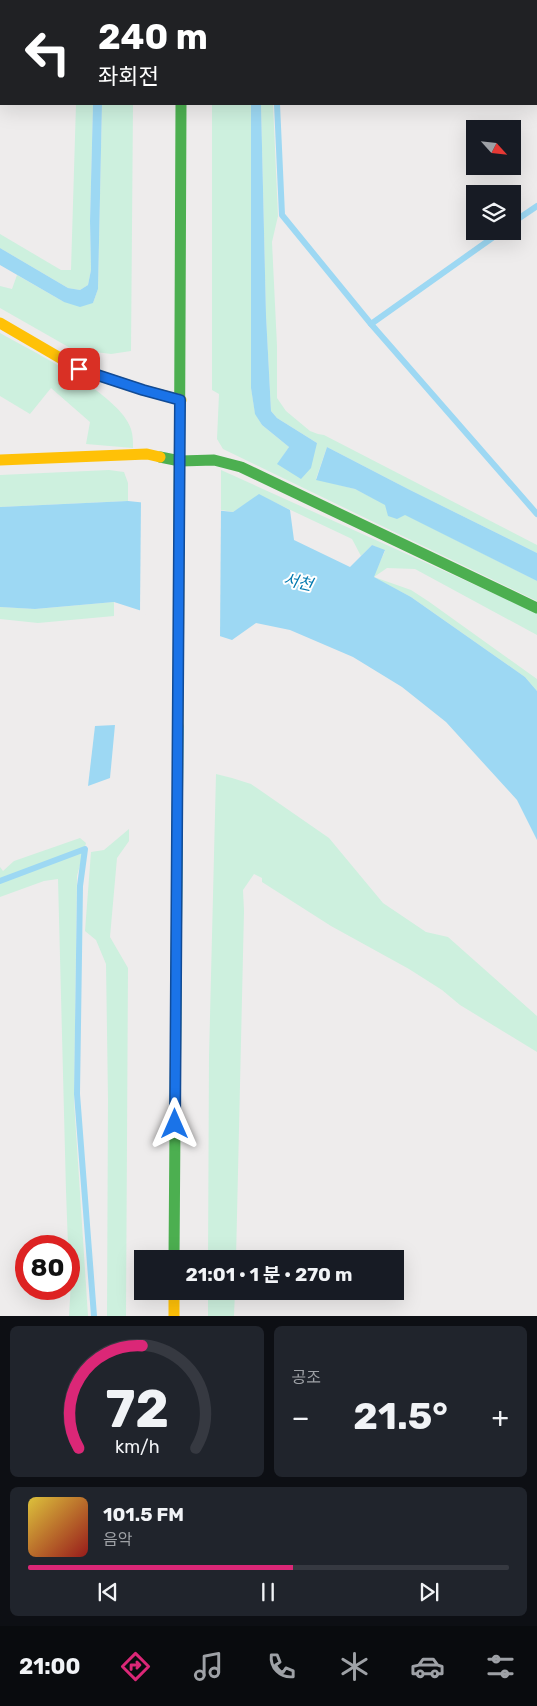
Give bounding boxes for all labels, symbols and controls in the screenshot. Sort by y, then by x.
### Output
text: 240 m [98,16,208,58]
icon: left [15,20,80,85]
text: 좌회전 [98,63,159,90]
north arrow [466,120,521,175]
map controls [466,120,521,240]
button: layers [466,185,521,240]
pin [58,348,100,390]
icon: arrive [65,355,93,383]
water label: 서천 [282,569,317,595]
position arrow [148,1097,200,1149]
speed limit sign: 80 [15,1235,80,1300]
text: 21:01 · 1 분 · 270 m [185,1263,353,1286]
text: 공조 [292,1368,321,1387]
text: 72 [105,1378,169,1440]
text: 21.5° [353,1393,448,1439]
text: − [292,1401,310,1434]
text: + [492,1401,509,1434]
text: km/h [114,1436,159,1457]
text: 101.5 FM [103,1503,184,1526]
text: 음악 [103,1530,132,1549]
icon: previous [94,1578,122,1606]
icon: pause [254,1578,282,1606]
icon: next [415,1578,443,1606]
icon: directions [118,1649,153,1684]
icon: music [191,1649,226,1684]
icon: phone [264,1649,299,1684]
icon: climate [337,1649,372,1684]
icon: car [410,1649,445,1684]
icon: filters [483,1649,518,1684]
text: 21:00 [19,1653,81,1680]

